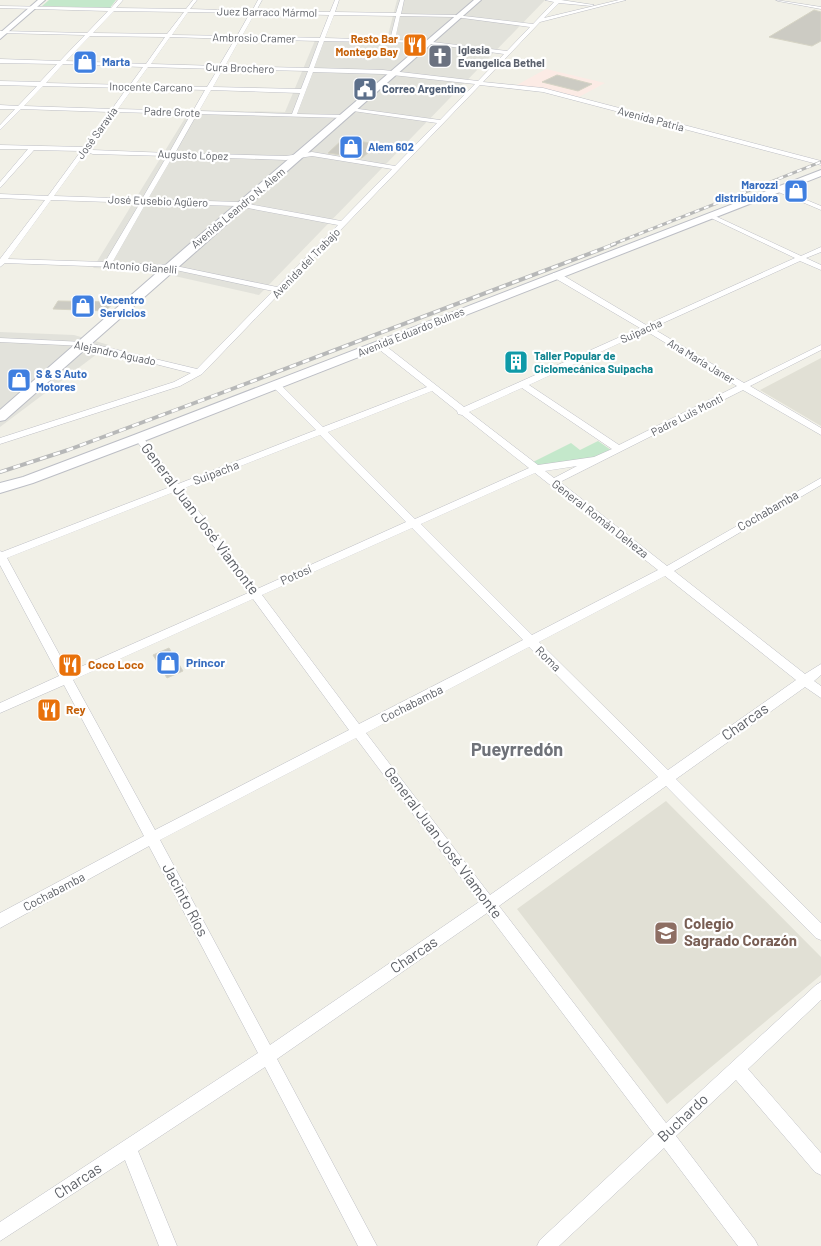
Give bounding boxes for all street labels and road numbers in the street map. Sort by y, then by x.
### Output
street label: Juez Barraco Mármol [217,4,317,19]
street label: Ambrosio Cramer [212,30,296,45]
street label: Cura Brochero [206,60,275,75]
street label: Inocente Carcano [109,79,193,94]
street label: Avenida Patria [616,103,686,134]
street label: José Saravia [73,104,120,161]
street label: Padre Grote [144,104,201,119]
street label: Augusto López [158,147,229,162]
street label: Avenida Leandro N. Alem [188,165,287,251]
street label: José Eusebio Agüero [108,192,208,209]
street label: Avenida del Trabajo [269,225,342,300]
street label: Antonio Gianelli [103,257,178,276]
street label: Avenida Eduardo Bulnes [355,304,466,359]
street label: Suipacha [618,316,664,345]
street label: Ana María Janer [665,335,737,386]
street label: Alejandro Aguado [73,337,157,368]
street label: Padre Luis Monti [649,391,725,438]
street label: General Juan José Viamonte [138,439,264,598]
street label: Suipacha [191,457,241,487]
street label: General Román Deheza [549,476,652,560]
street label: Cochabamba [735,487,800,533]
street label: Potosí [278,561,314,587]
street label: Roma [533,643,564,674]
street label: Cochabamba [378,681,445,725]
street label: Charcas [718,699,771,744]
street label: General Juan José Viamonte [381,763,507,922]
street label: Jacinto Ríos [159,860,213,939]
street label: Cochabamba [20,869,87,913]
street label: Charcas [386,932,440,976]
street label: Buchardo [653,1089,711,1145]
street label: Charcas [50,1158,105,1202]

